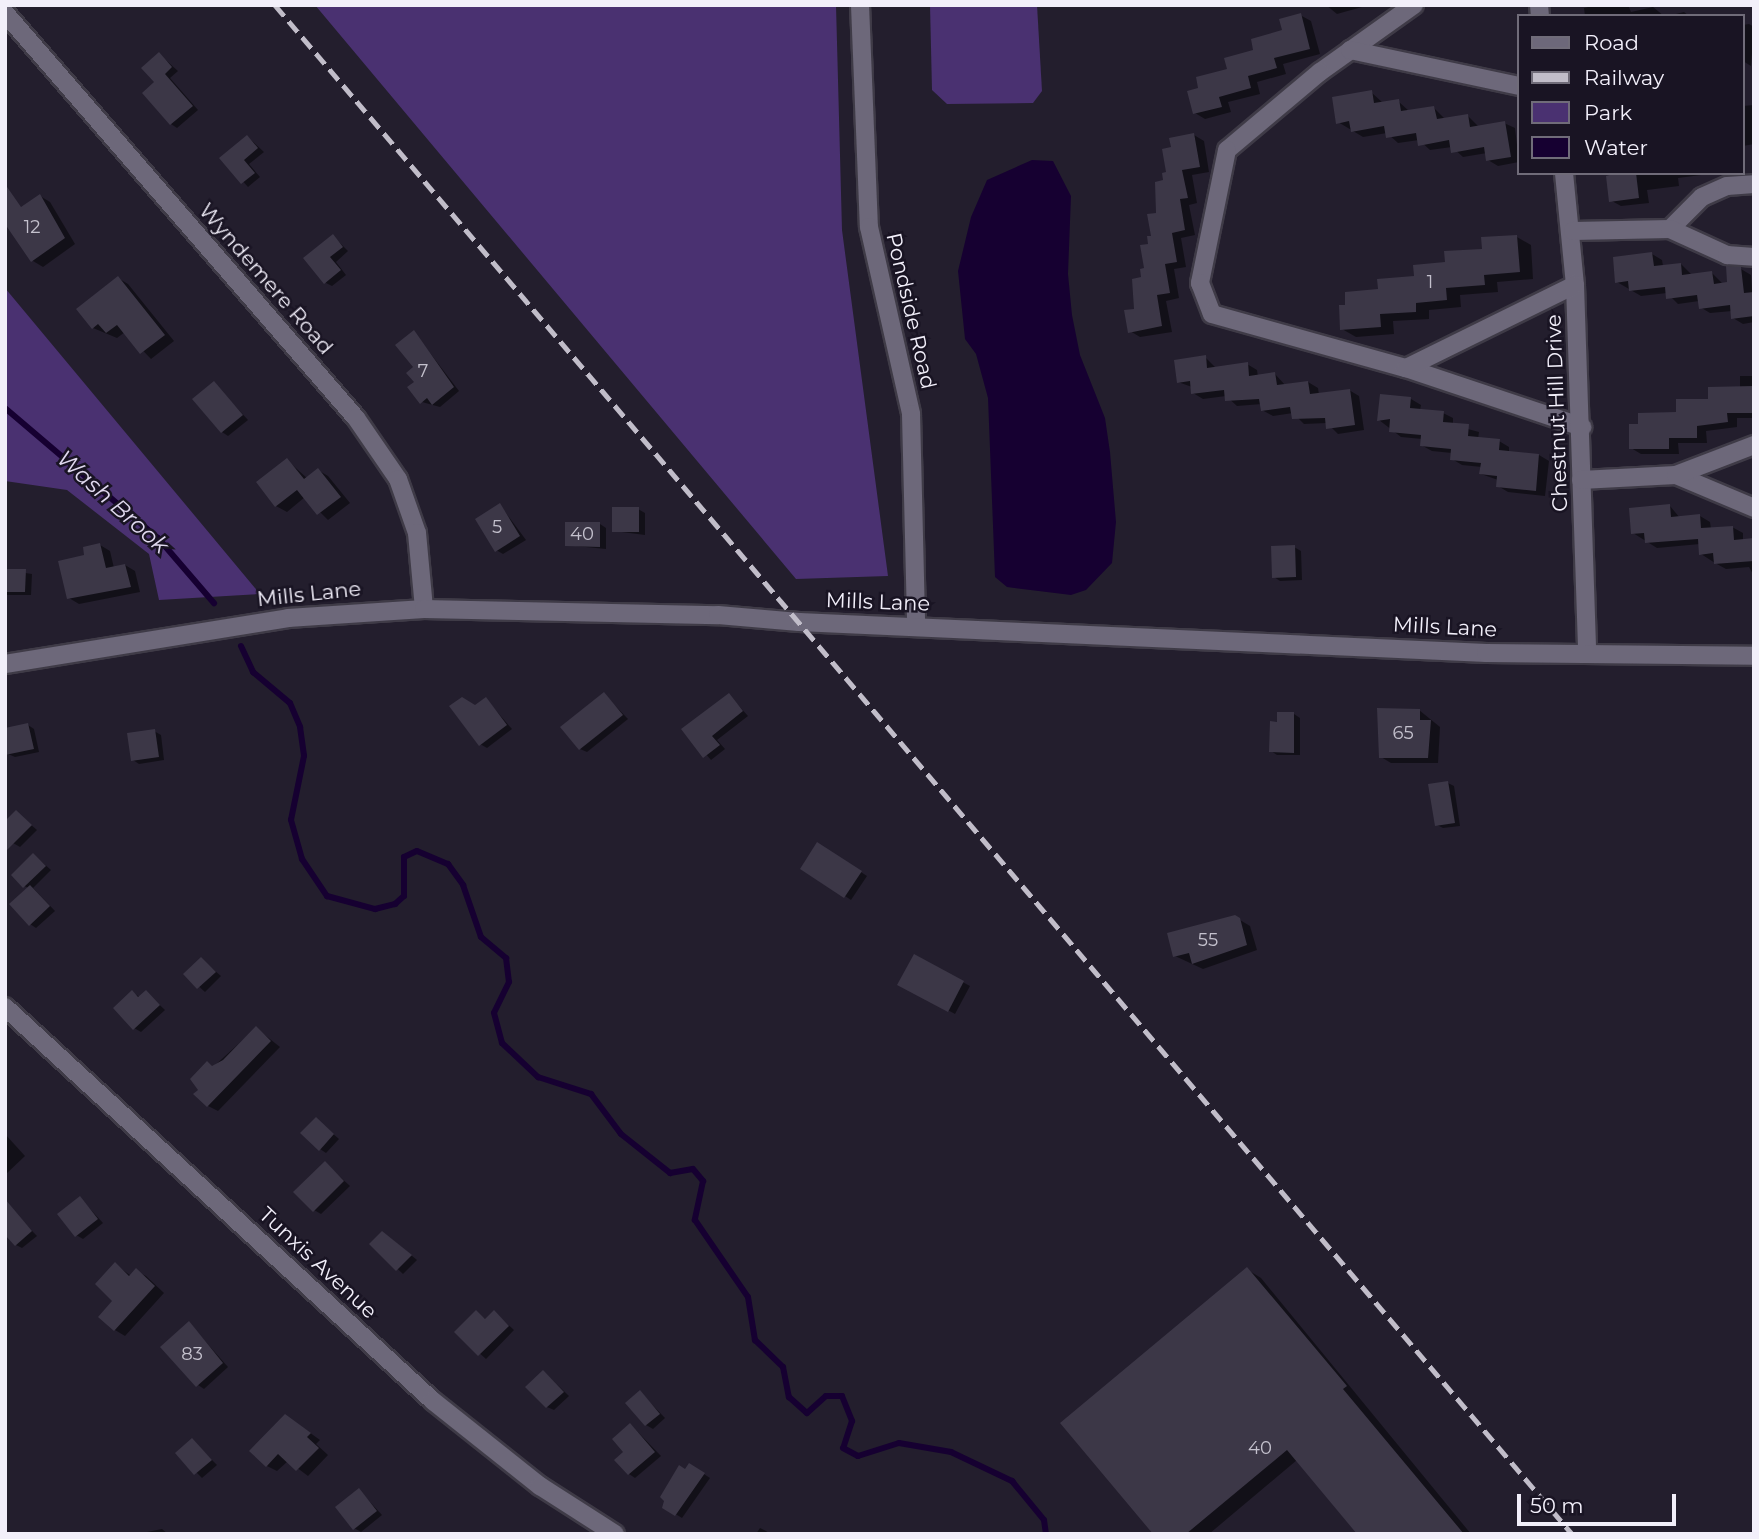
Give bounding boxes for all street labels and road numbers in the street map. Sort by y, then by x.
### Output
street label: Wyndemere Road [193,198,339,360]
street label: Pondside Road [881,230,941,392]
street label: Chestnut Hill Drive [1541,314,1573,512]
street label: Mills Lane [256,576,362,612]
street label: Mills Lane [825,588,931,616]
street label: Mills Lane [1392,612,1498,642]
street label: Tunxis Avenue [254,1202,382,1324]

